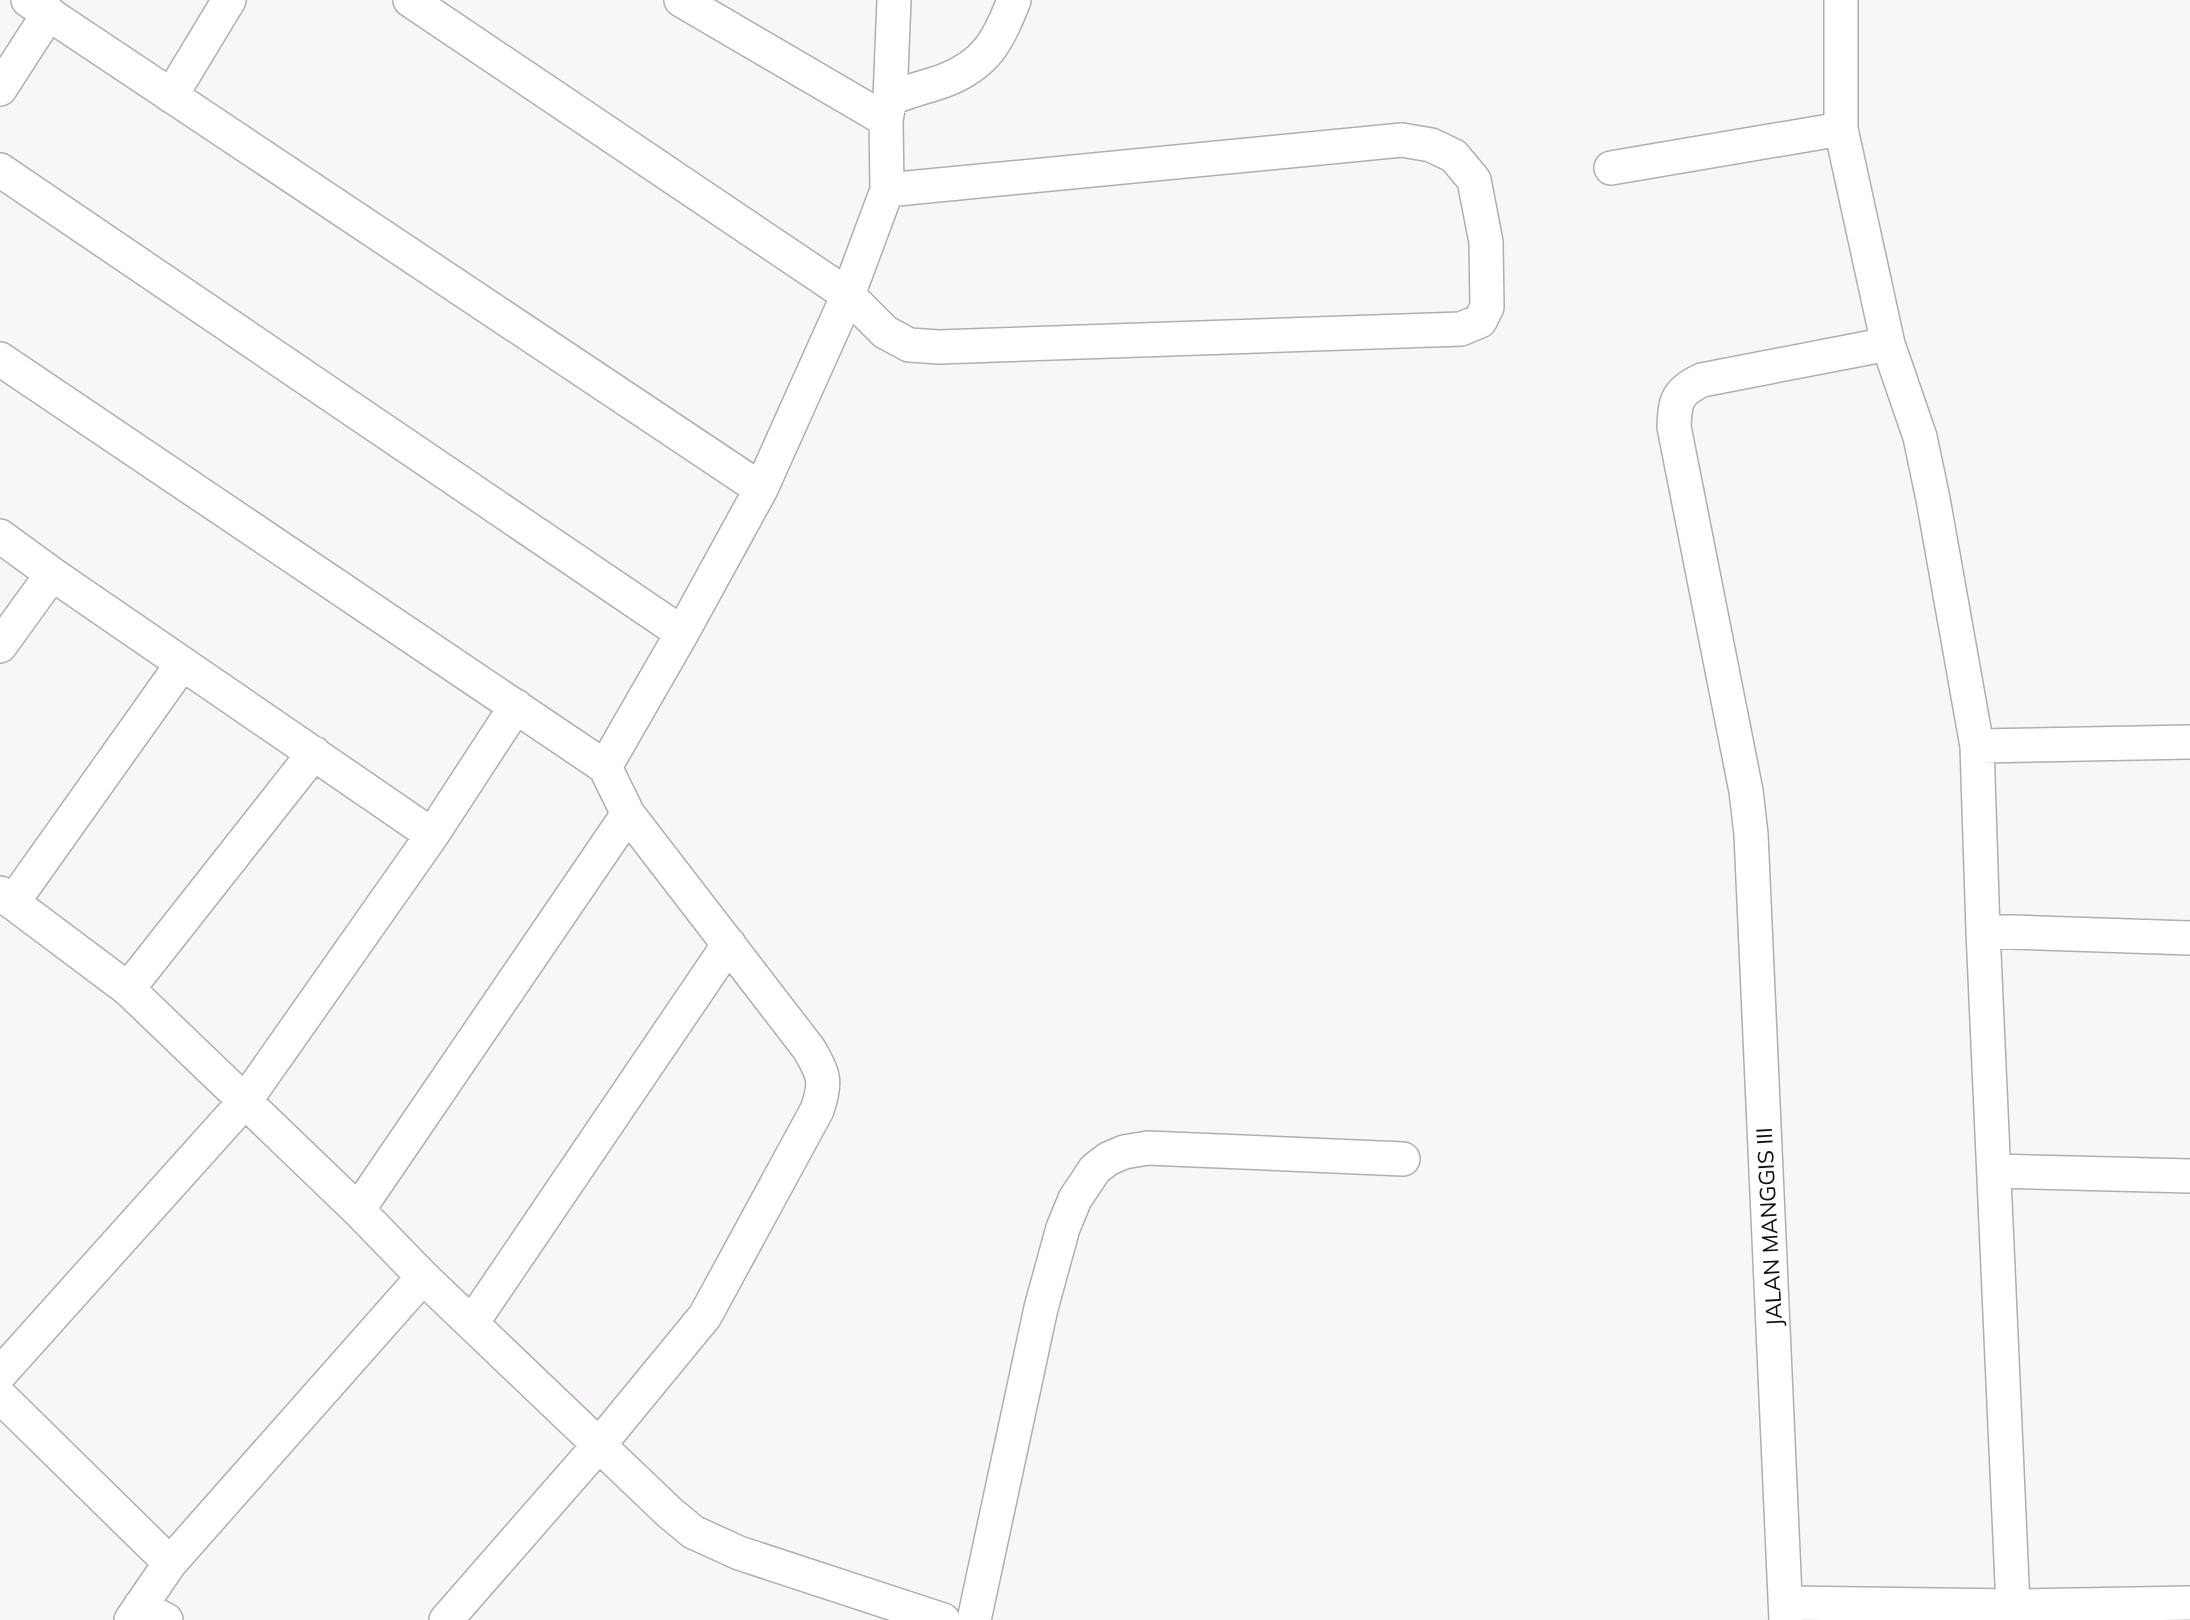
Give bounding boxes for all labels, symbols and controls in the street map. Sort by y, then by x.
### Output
street label: JALAN MANGGIS III [1750,1127,1788,1327]

